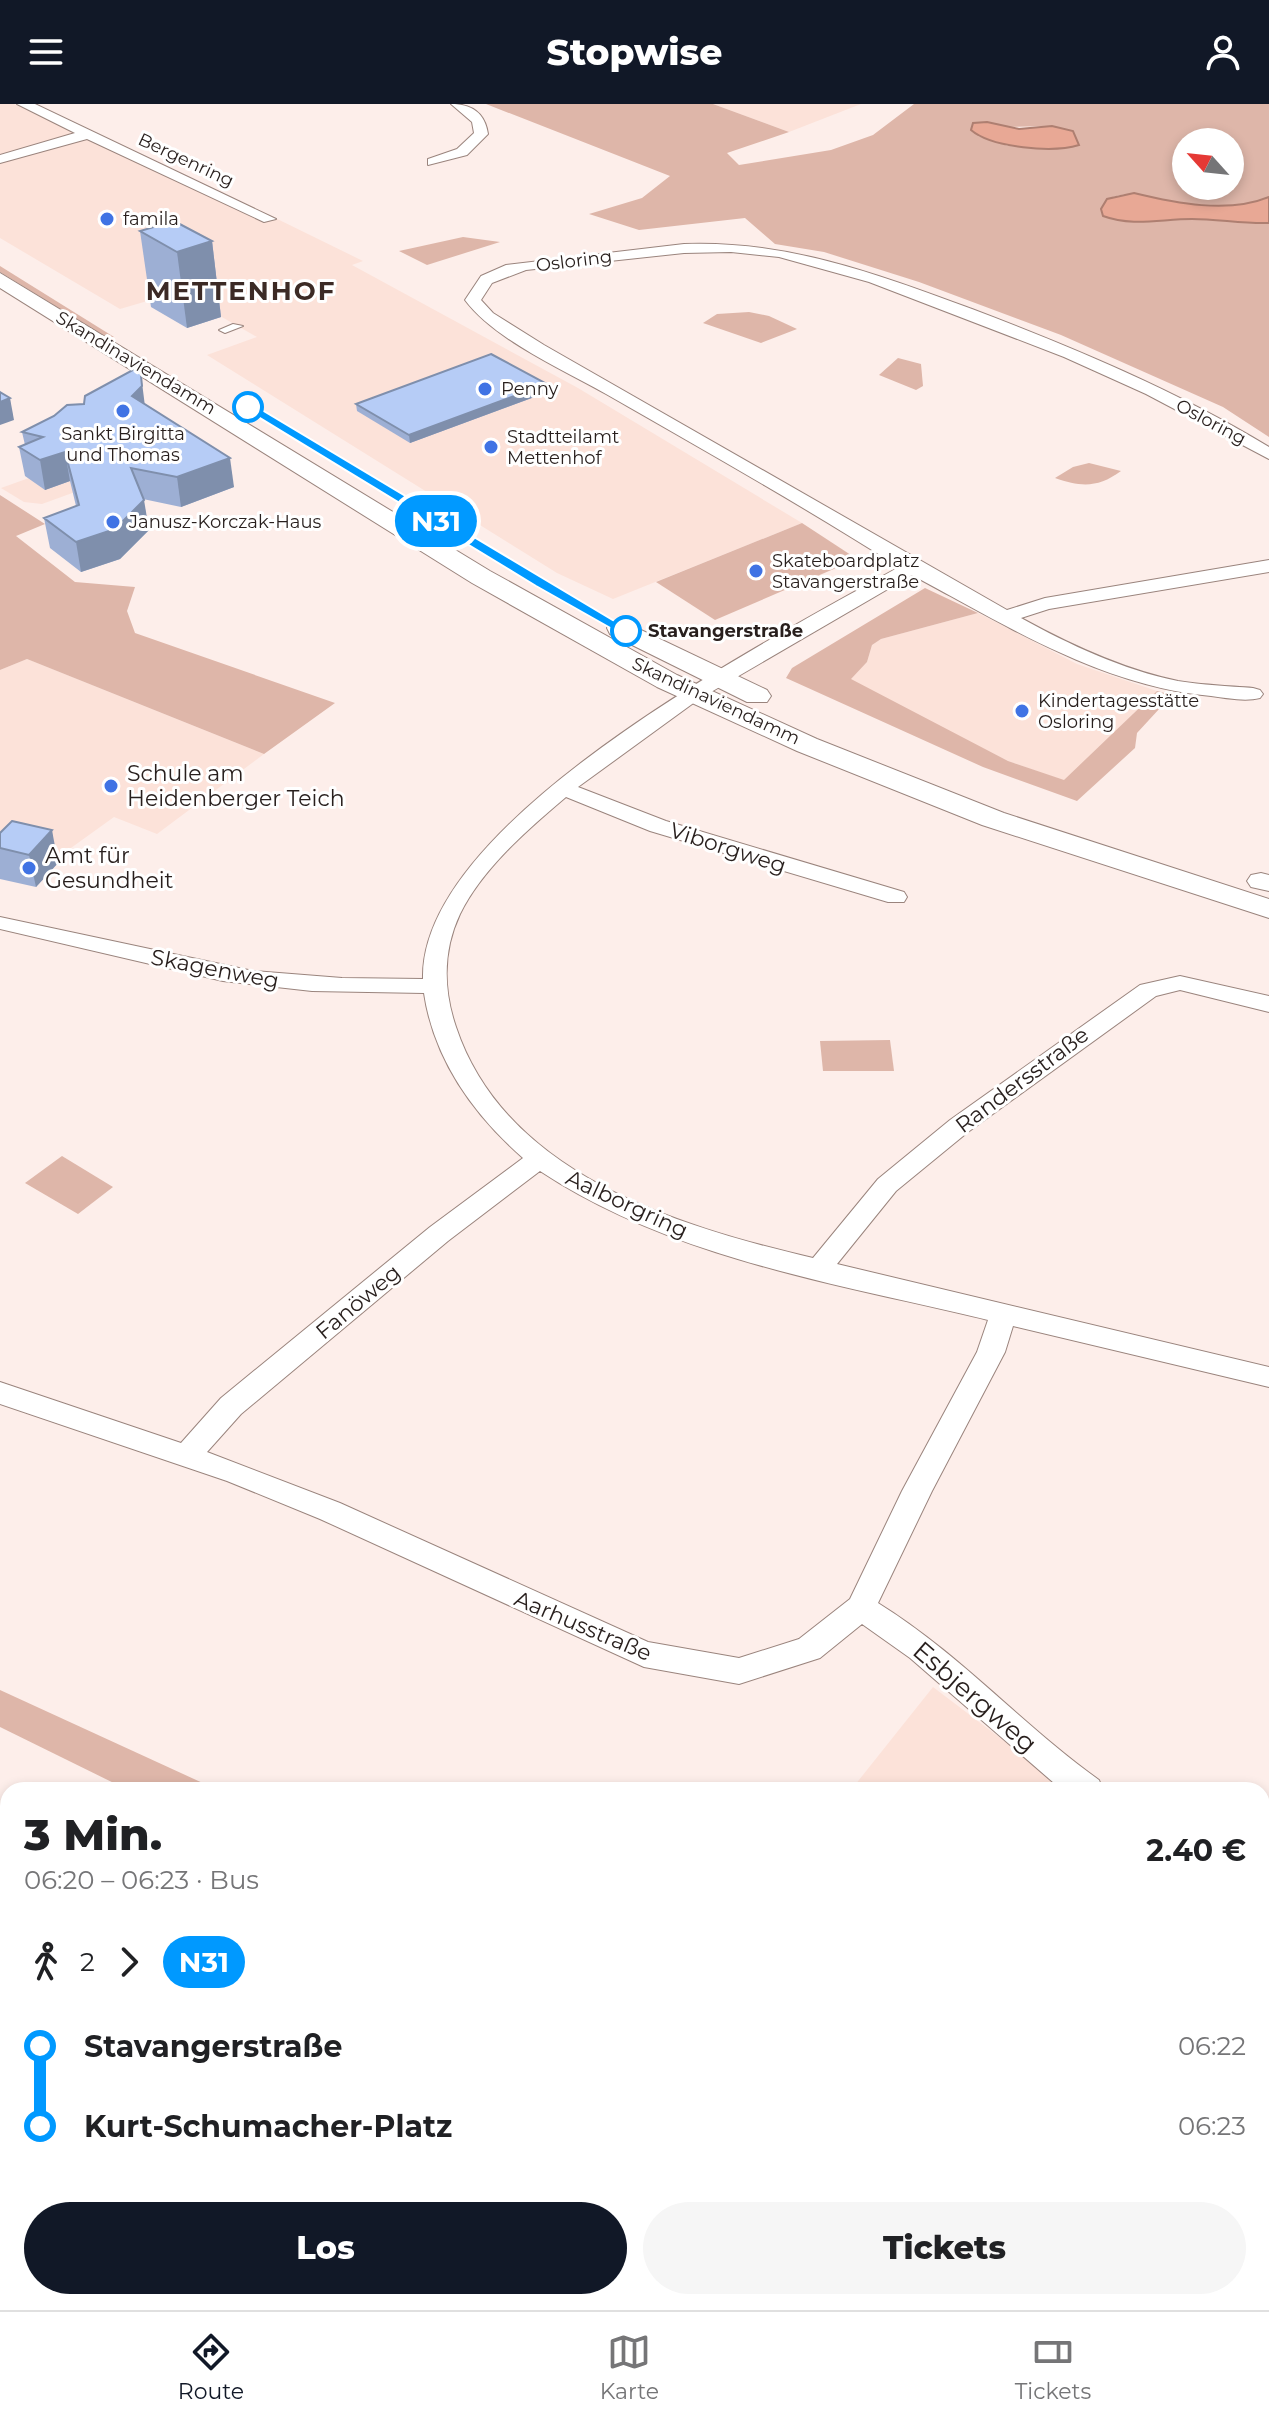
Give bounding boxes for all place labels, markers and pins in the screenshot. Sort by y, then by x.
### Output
place label: famila [123,208,179,230]
marker: famila [98,210,116,228]
place label: Penny [501,378,559,400]
marker: Penny [476,380,494,398]
unlabelled marker [233,392,263,422]
marker: Sankt Birgitta und Thomas [114,402,132,420]
place label: Sankt Birgitta und Thomas [61,423,185,466]
place label: Stadtteilamt Mettenhof [507,426,619,469]
marker: Stadtteilamt Mettenhof [482,438,500,456]
place label: Janusz-Korczak-Haus [128,511,322,533]
marker: Janusz-Korczak-Haus [104,513,122,531]
place label: Skateboardplatz Stavangerstraße [772,550,920,593]
marker: Skateboardplatz Stavangerstraße [747,562,765,580]
marker: Stavangerstraße [611,616,641,646]
place label: Stavangerstraße [648,620,803,642]
place label: Kindertagesstätte Osloring [1038,690,1199,733]
marker: Kindertagesstätte Osloring [1013,702,1031,720]
place label: Schule am Heidenberger Teich [127,760,345,812]
marker: Schule am Heidenberger Teich [102,777,120,795]
place label: Amt für Gesundheit [45,842,173,894]
marker: Amt für Gesundheit [20,859,38,877]

